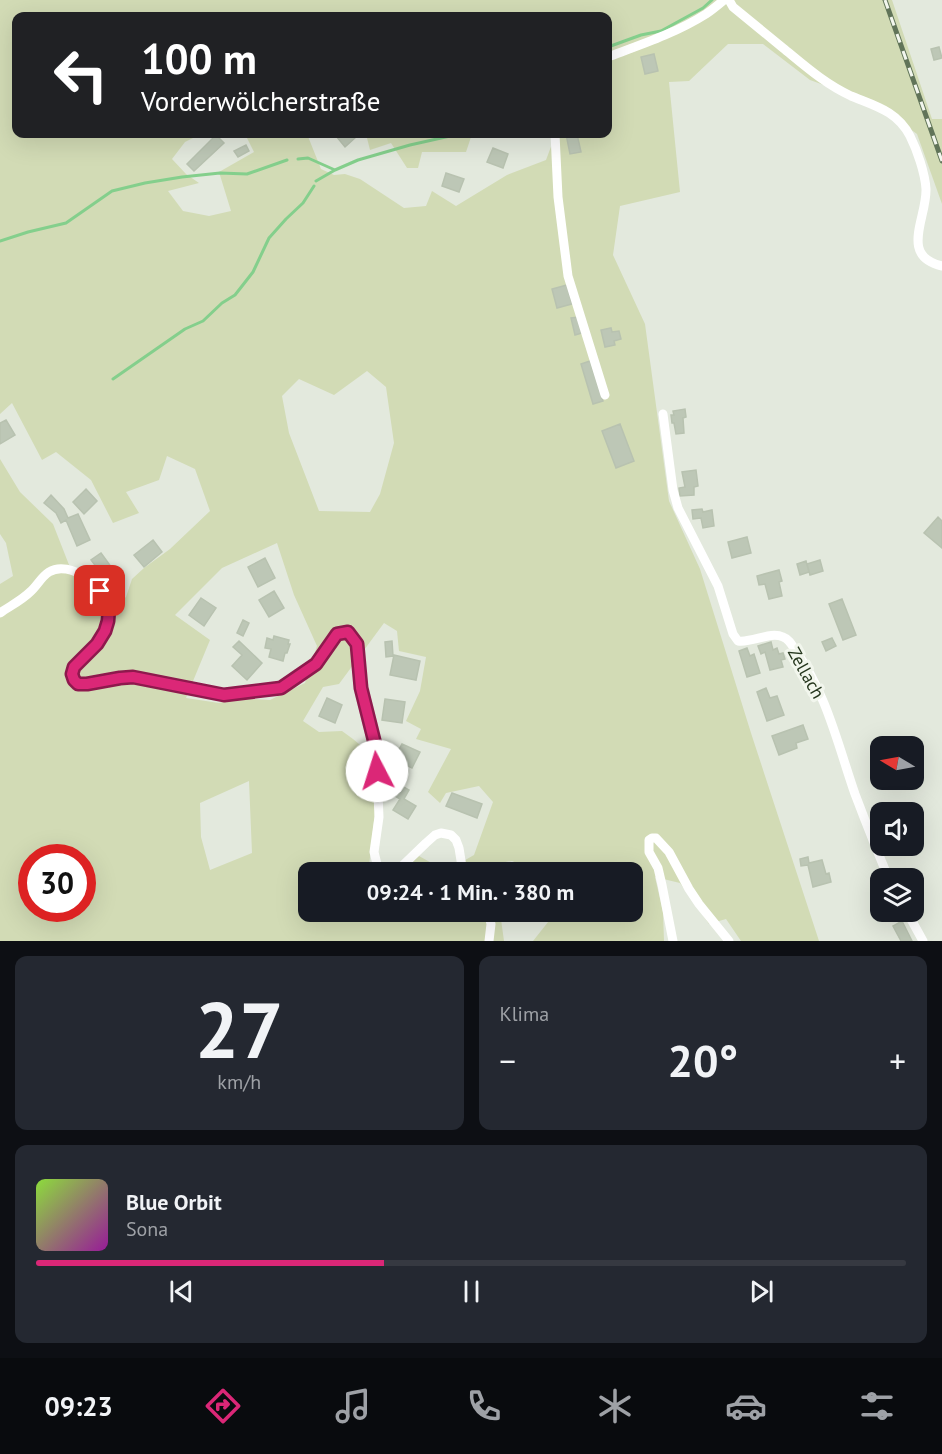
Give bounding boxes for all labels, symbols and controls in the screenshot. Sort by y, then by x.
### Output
text: 100 m [141,31,257,86]
icon: left [42,36,120,114]
text: Vorderwölcherstraße [141,84,380,118]
pin [74,565,125,616]
icon: arrive [83,574,116,607]
street label: Zellach [783,643,830,703]
north arrow [870,736,924,790]
map controls [870,736,924,922]
position arrow [345,739,409,803]
button: sound [870,802,924,856]
speed limit sign: 30 [18,844,96,922]
button: layers [870,868,924,922]
text: 09:24 · 1 Min. · 380 m [367,878,574,906]
text: 27 [195,979,283,1080]
text: Klima [500,1001,549,1027]
text: 20° [667,1031,738,1089]
text: − [500,1039,516,1082]
text: + [889,1039,906,1082]
text: km/h [217,1069,261,1095]
text: Blue Orbit [126,1188,222,1216]
text: Sona [126,1216,168,1242]
icon: previous [165,1275,198,1308]
icon: pause [455,1275,488,1308]
icon: next [745,1275,778,1308]
icon: directions [202,1385,244,1427]
icon: music [332,1385,374,1427]
icon: phone [463,1385,505,1427]
icon: climate [594,1385,636,1427]
icon: car [725,1385,767,1427]
icon: filters [856,1385,898,1427]
text: 09:23 [44,1389,113,1423]

